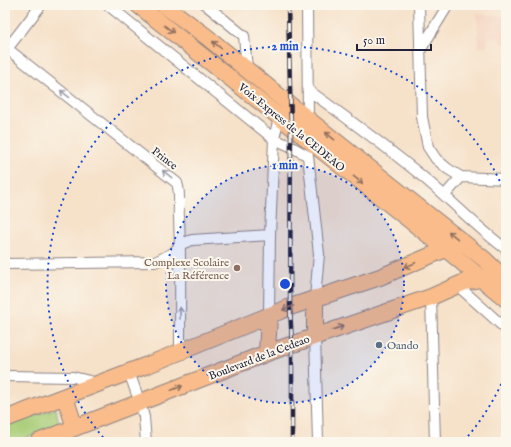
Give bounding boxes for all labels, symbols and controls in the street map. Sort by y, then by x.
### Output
one-way arrow [163,25,174,34]
scale bar [357,26,431,52]
text: 50 m [363,33,385,48]
text: 2 min [271,39,299,54]
one-way arrow [211,40,222,49]
street label: Voix Express de la CEDEAO [234,80,347,175]
one-way arrow [59,89,70,98]
one-way arrow [324,132,335,140]
street label: Prince [149,144,180,173]
text: 1 min [272,158,299,173]
one-way arrow [161,170,172,178]
one-way arrow [352,176,363,184]
one-way arrow [448,230,459,239]
place label: Complexe Scolaire La Référence [144,256,229,283]
one-way arrow [405,261,417,269]
marker: Complexe Scolaire La Référence [232,263,242,273]
centre of rings [278,277,292,291]
one-way arrow [282,305,294,313]
one-way arrow [176,307,184,320]
one-way arrow [331,324,344,331]
street label: Boulevard de la Cedeao [207,332,312,384]
place label: Oando [387,339,419,353]
marker: Oando [374,340,384,350]
one-way arrow [170,384,182,392]

